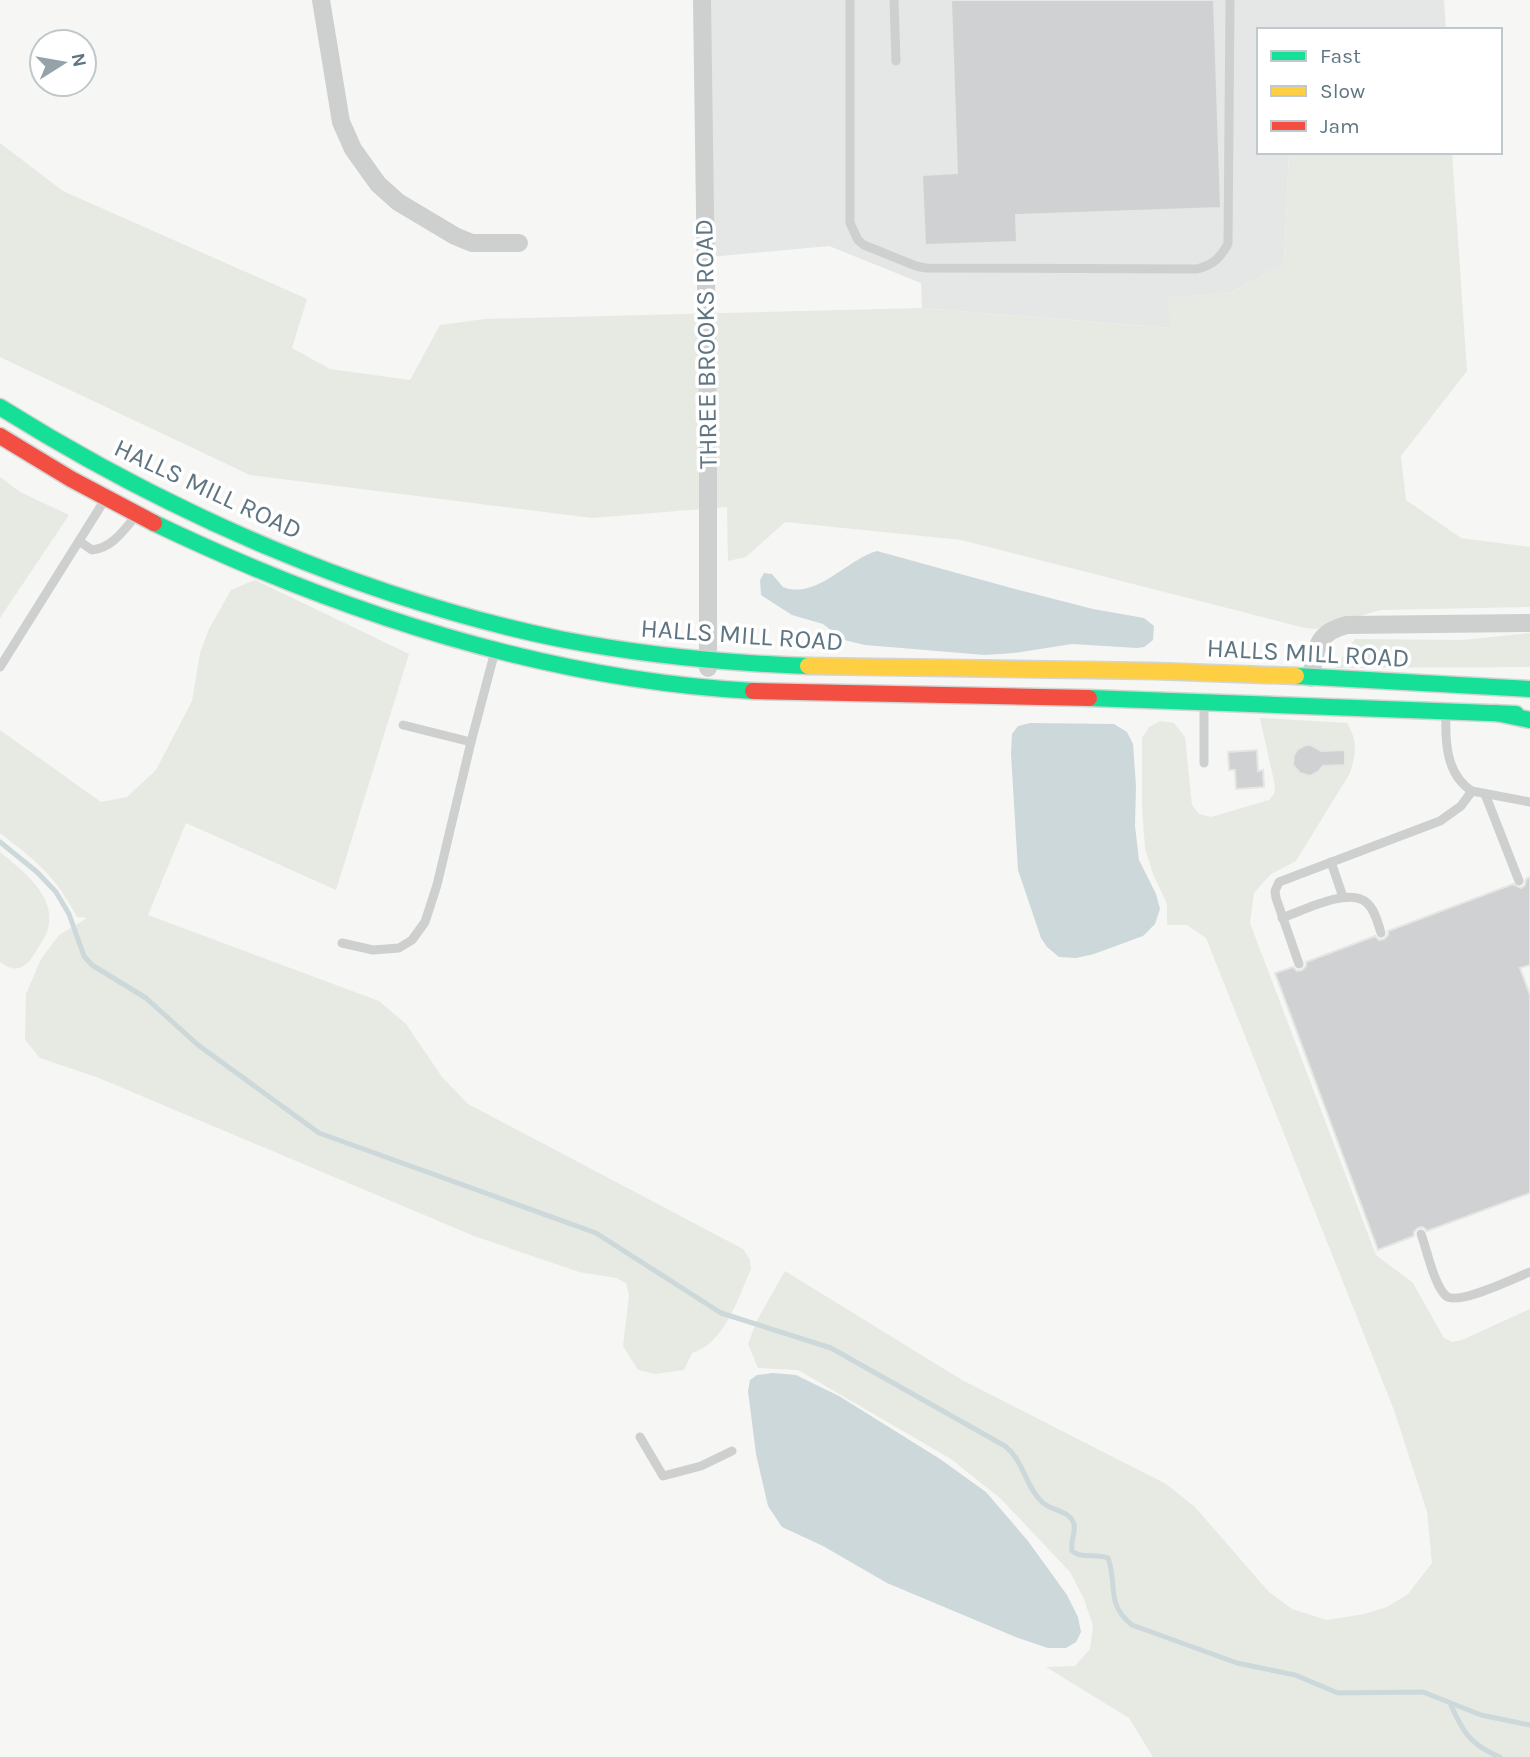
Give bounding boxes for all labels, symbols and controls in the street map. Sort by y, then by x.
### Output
north arrow [28,28,98,98]
legend [1257,28,1502,154]
text: Fast [1320,44,1361,68]
text: N [67,51,91,69]
text: Slow [1320,79,1365,103]
text: Jam [1320,114,1360,138]
street label: THREE BROOKS ROAD [688,219,724,469]
street label: HALLS MILL ROAD [109,432,307,546]
street label: HALLS MILL ROAD [640,612,844,658]
street label: HALLS MILL ROAD [1206,632,1410,674]

